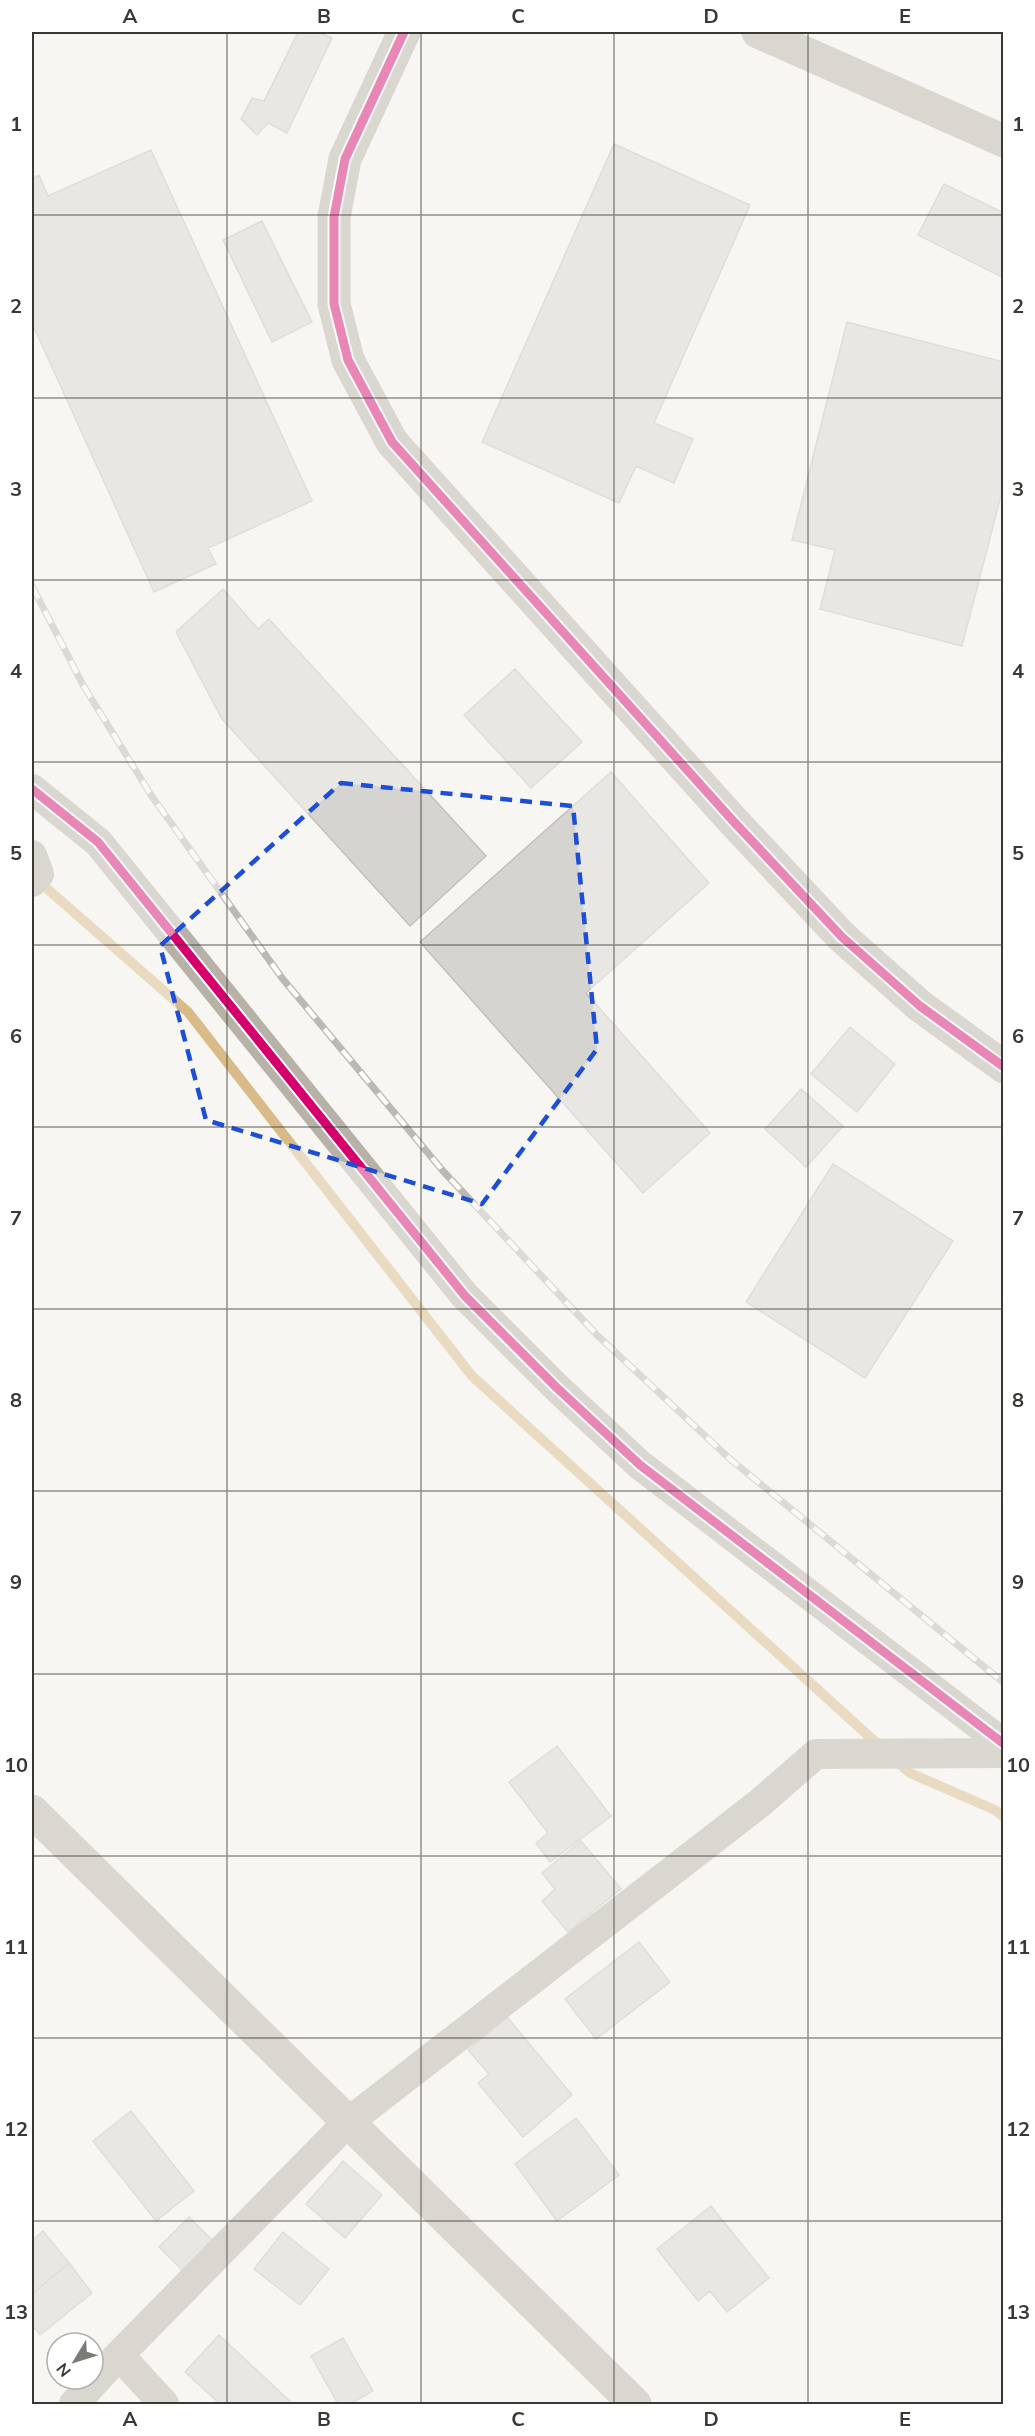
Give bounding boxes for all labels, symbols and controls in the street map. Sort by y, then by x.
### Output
text: A [123,3,138,28]
text: B [317,3,331,28]
text: C [511,3,525,28]
text: D [703,3,719,28]
text: E [899,3,911,28]
text: 1 [10,111,22,136]
text: 1 [1012,111,1024,136]
text: 2 [10,293,22,318]
text: 2 [1012,293,1024,318]
text: 3 [10,476,22,501]
text: 3 [1012,476,1024,501]
text: 4 [10,658,22,683]
text: 4 [1012,658,1024,683]
text: 5 [10,840,22,865]
text: 5 [1012,840,1024,865]
text: 6 [10,1023,22,1048]
text: 6 [1012,1023,1024,1048]
text: 7 [10,1205,22,1230]
text: 7 [1012,1205,1024,1230]
text: 8 [10,1387,22,1412]
text: 8 [1012,1387,1024,1412]
text: 9 [10,1569,22,1594]
text: 9 [1012,1569,1024,1594]
text: 10 [4,1752,28,1777]
text: 10 [1006,1752,1030,1777]
text: 11 [4,1934,28,1959]
text: 11 [1006,1934,1030,1959]
text: 12 [4,2116,28,2141]
text: 12 [1006,2116,1030,2141]
text: 13 [4,2299,28,2324]
text: 13 [1006,2299,1030,2324]
north arrow [45,2331,105,2391]
text: N [52,2359,75,2381]
text: A [123,2406,138,2431]
text: B [317,2406,331,2431]
text: C [511,2406,525,2431]
text: D [703,2406,719,2431]
text: E [899,2406,911,2431]

